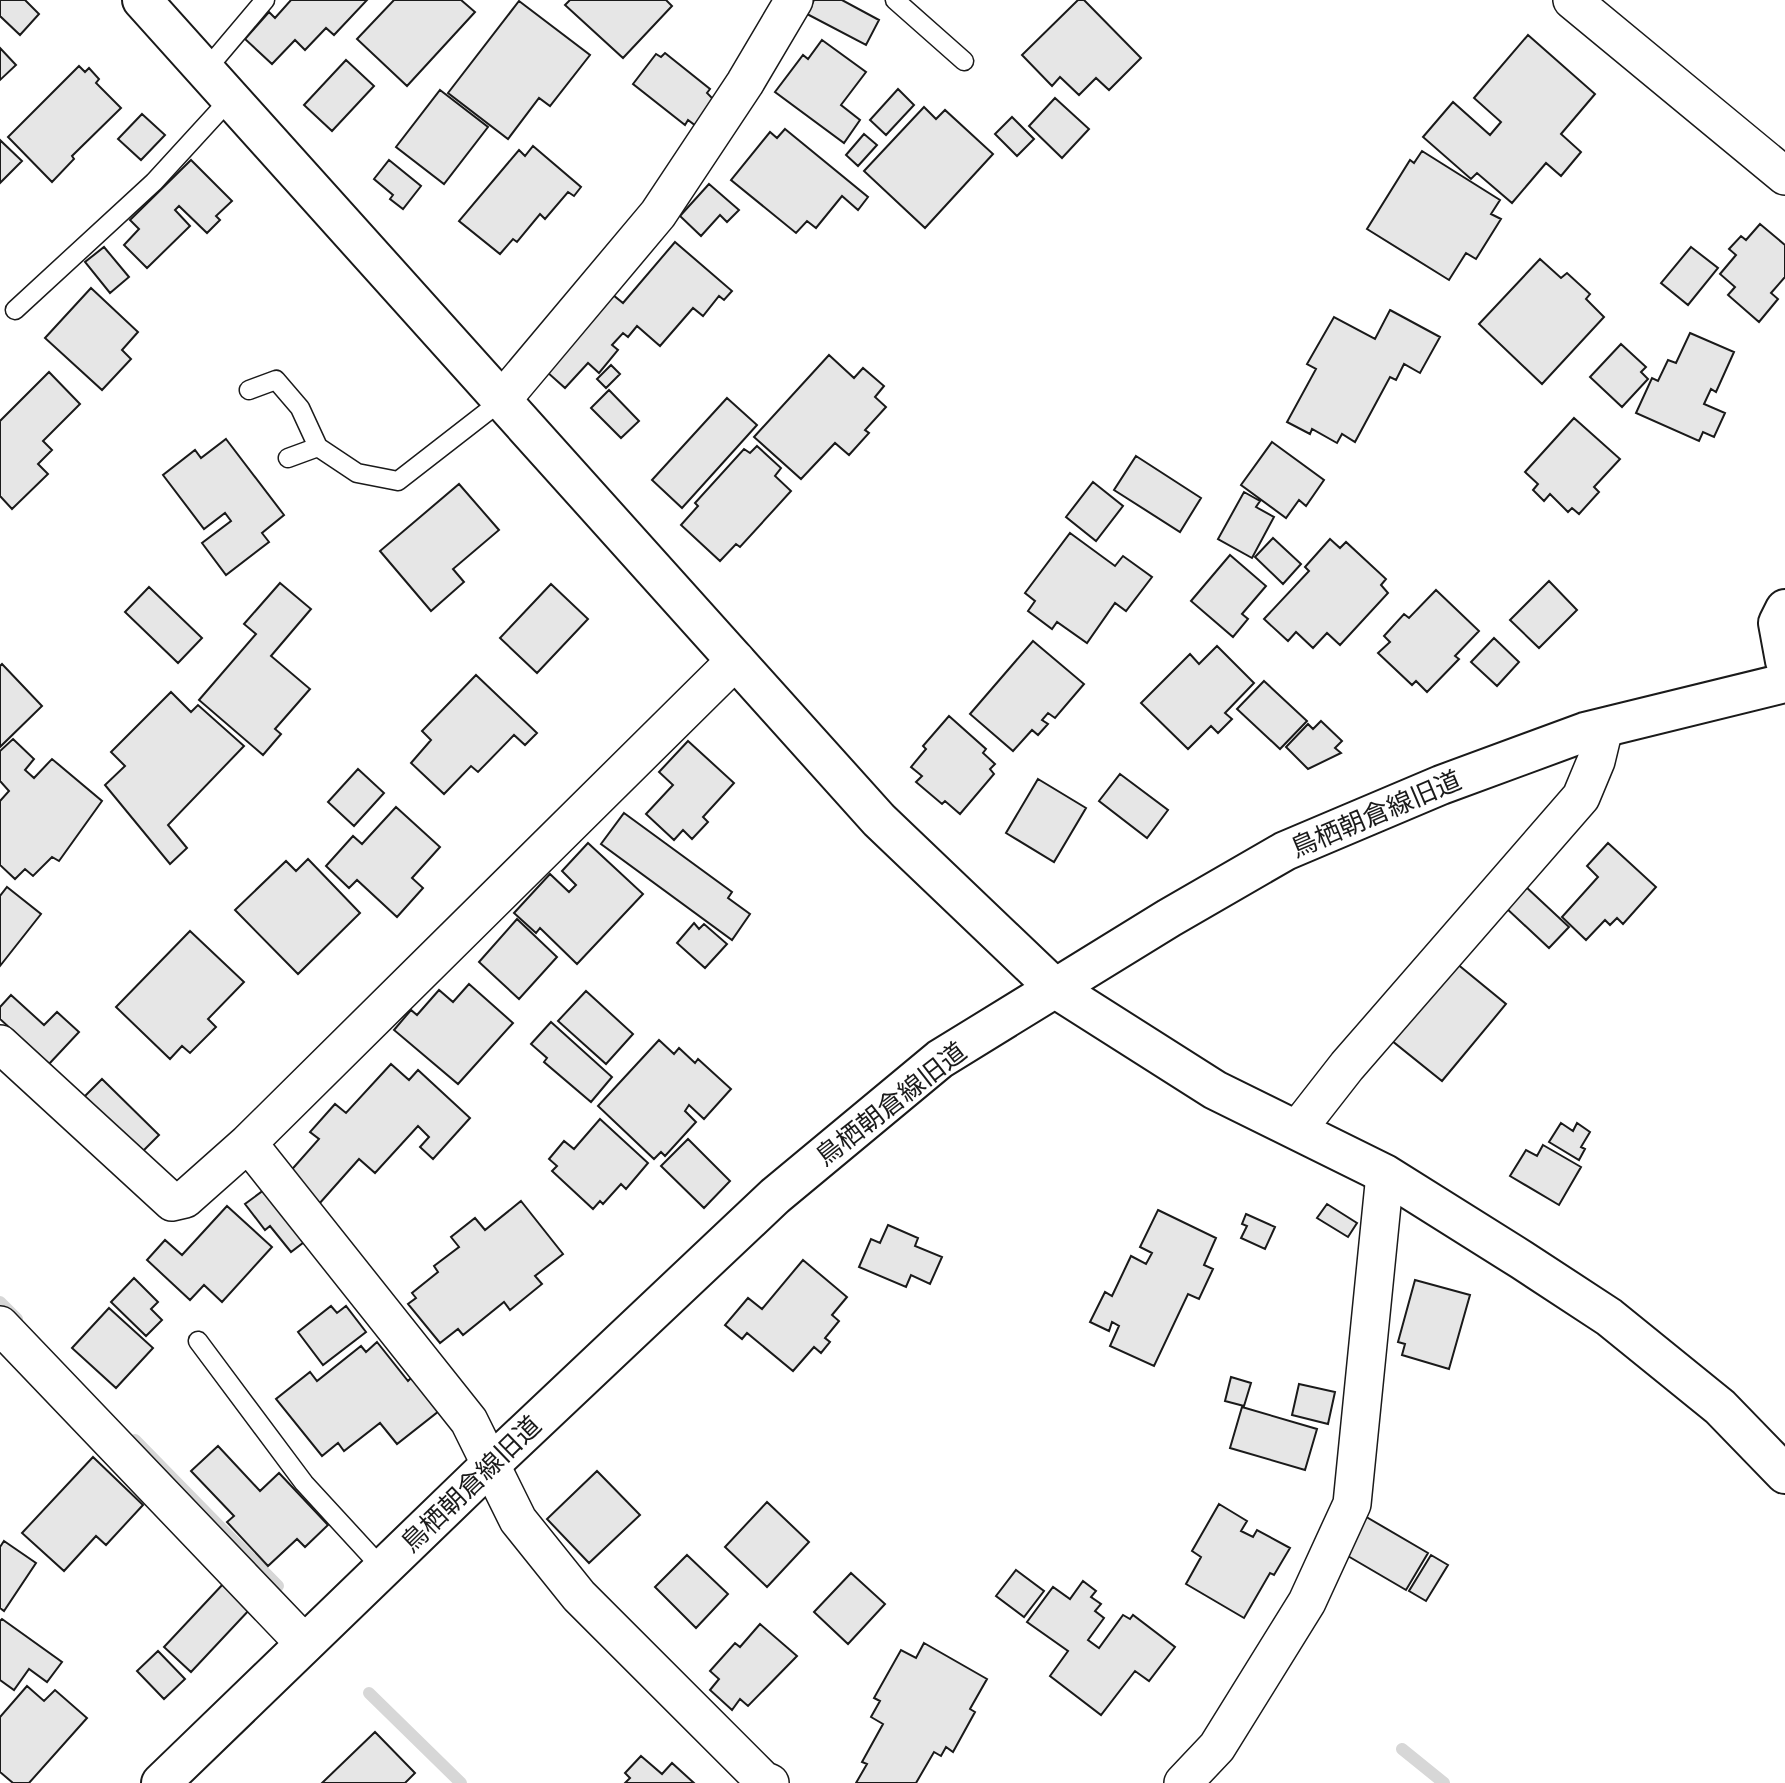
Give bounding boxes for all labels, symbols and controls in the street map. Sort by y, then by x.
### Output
street label: 鳥栖朝倉線旧道 [1285,761,1467,867]
street label: 鳥栖朝倉線旧道 [808,1033,974,1175]
street label: 鳥栖朝倉線旧道 [392,1407,550,1561]

